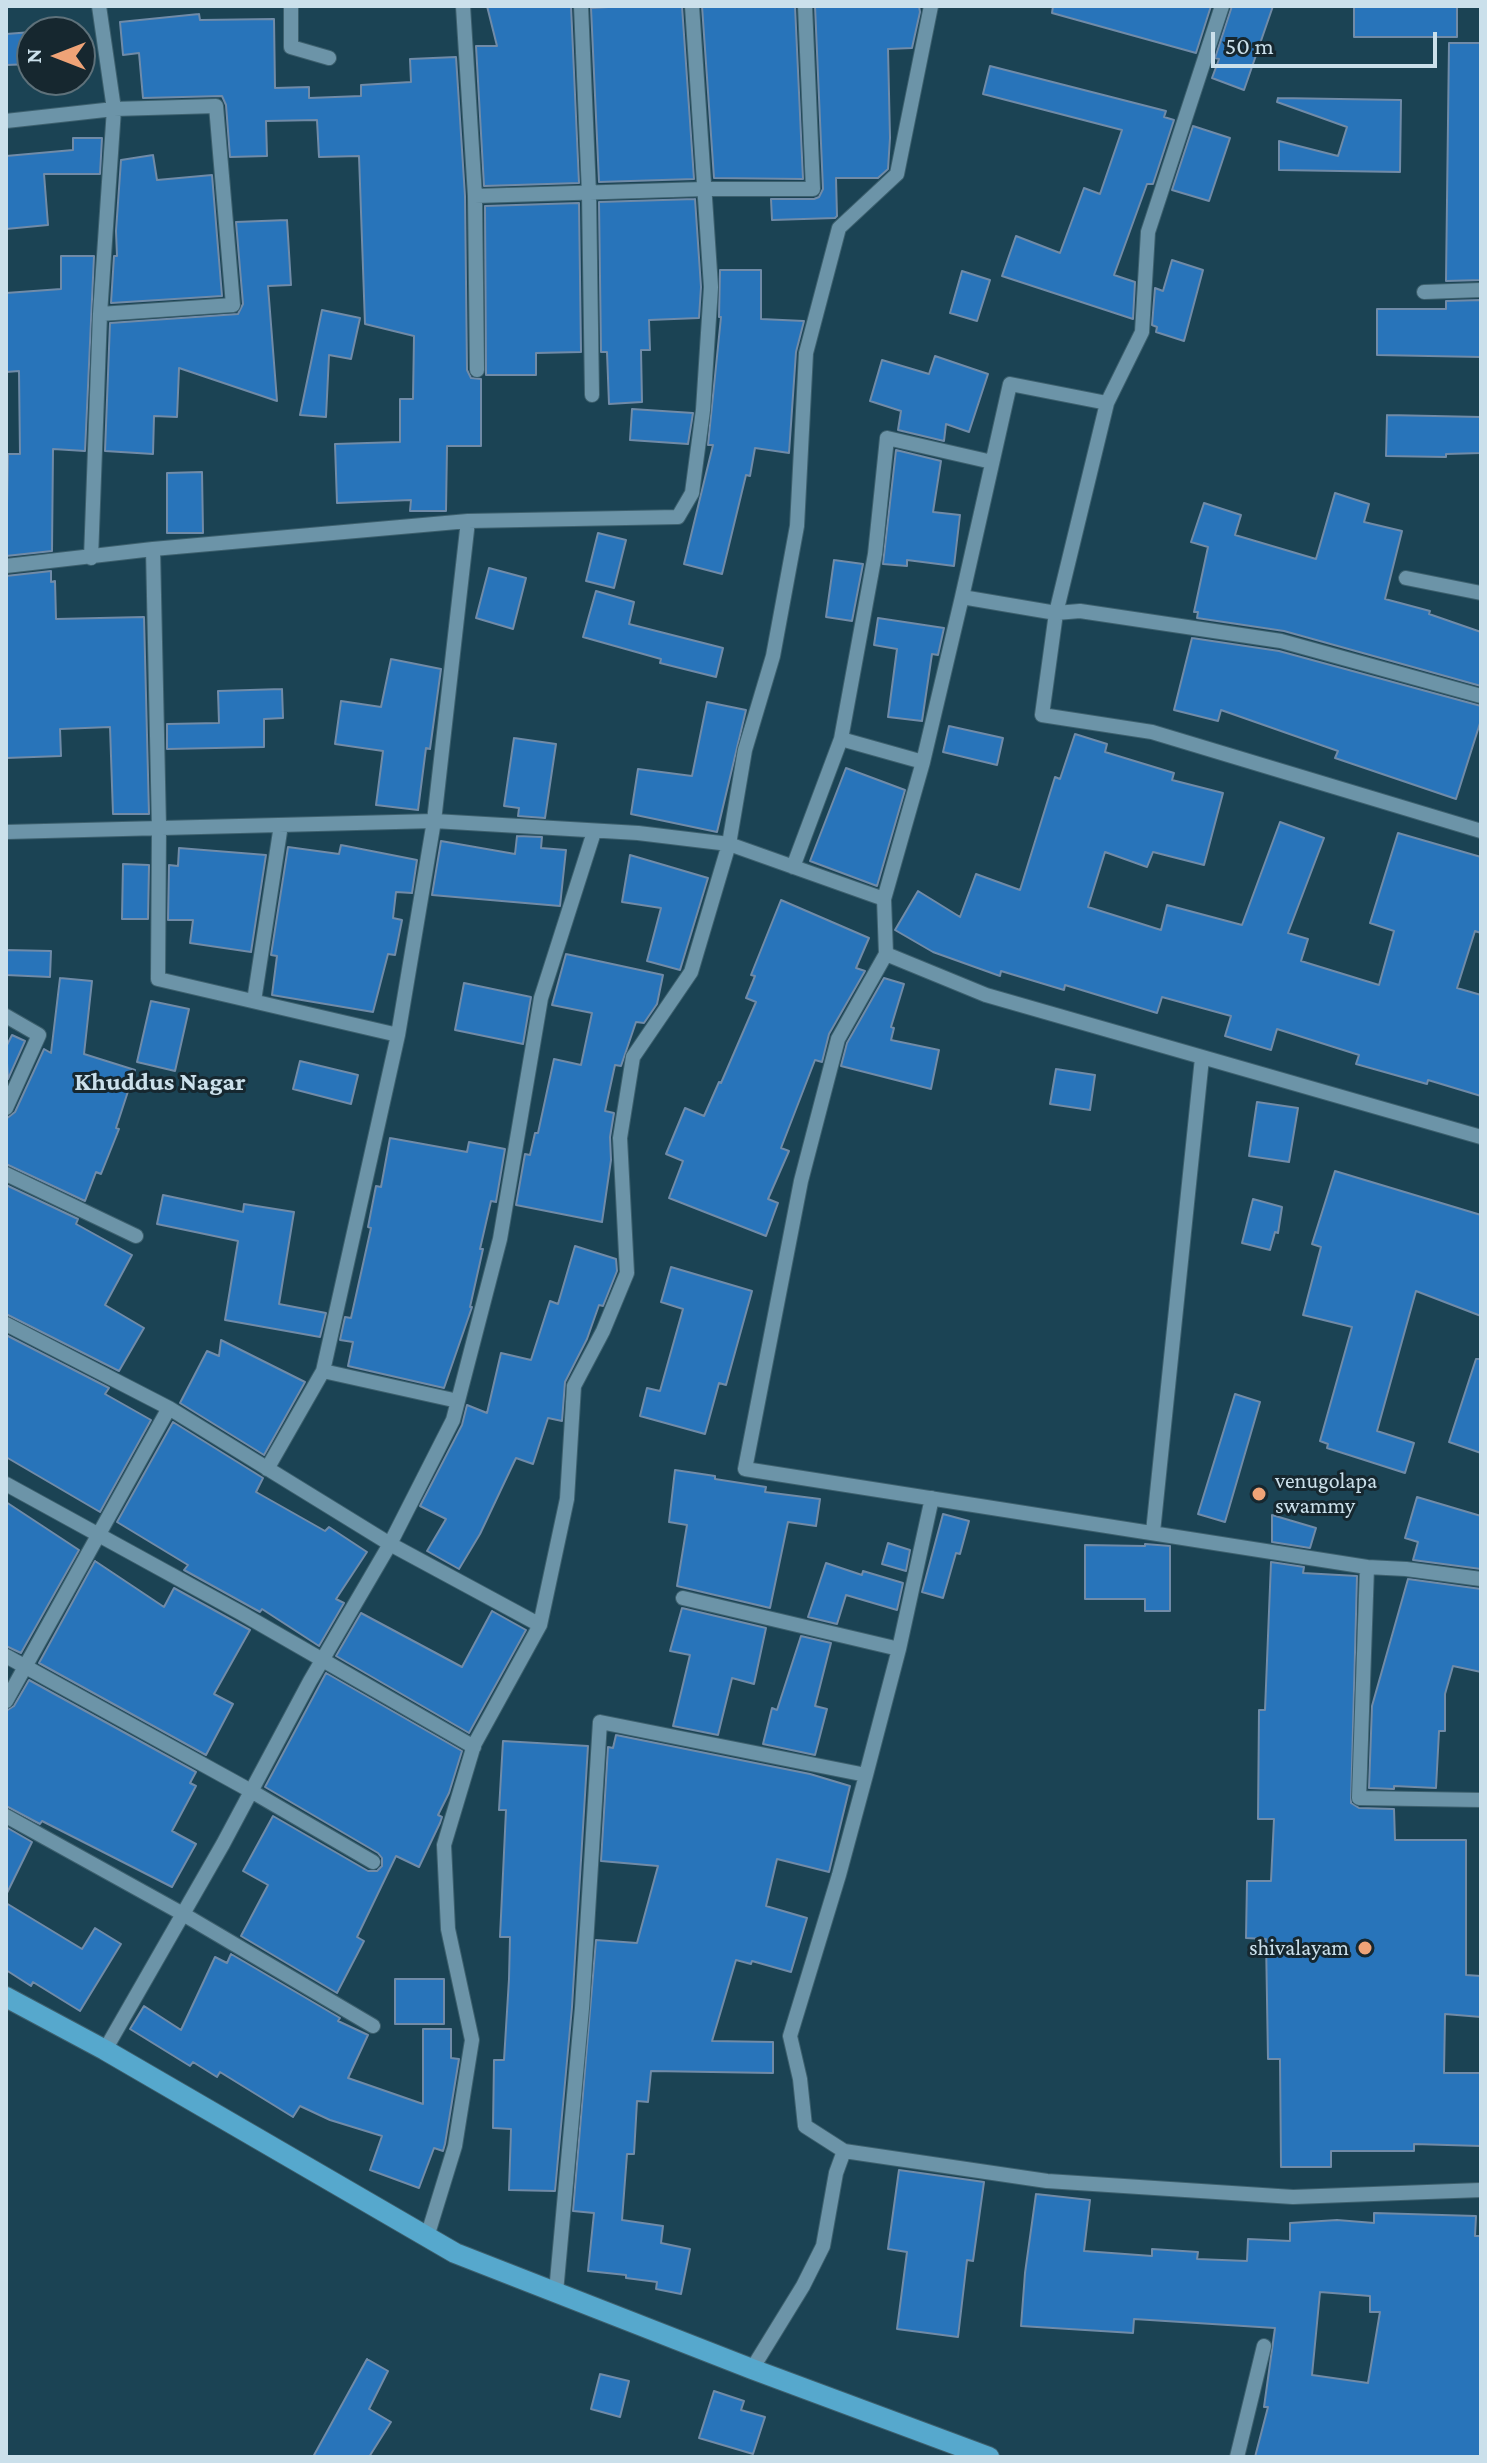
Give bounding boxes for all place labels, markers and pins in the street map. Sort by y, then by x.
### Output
place label: venugolapa swammy [1275,1468,1377,1520]
marker: venugolapa swammy [1250,1485,1268,1503]
place label: shivalayam [1249,1935,1349,1961]
marker: shivalayam [1356,1939,1374,1957]

